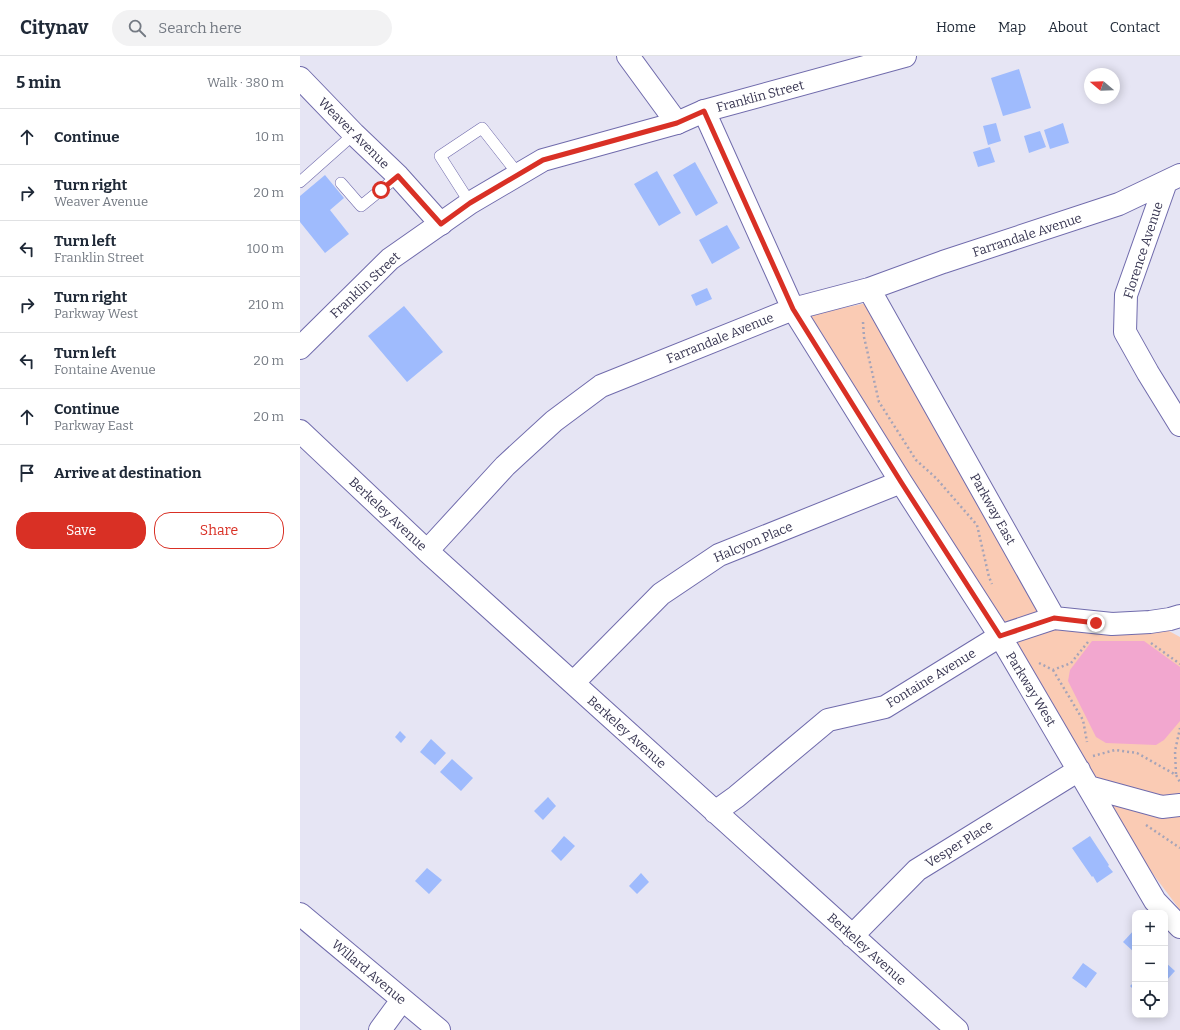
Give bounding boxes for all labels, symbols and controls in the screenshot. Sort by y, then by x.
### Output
search box [112,10,392,46]
text: Citynav [20,16,88,39]
icon: search [126,17,148,39]
text: Search here [158,19,242,37]
text: Home [936,19,976,36]
text: Map [998,19,1026,36]
text: About [1048,19,1088,36]
text: Contact [1110,19,1160,36]
north arrow [1084,68,1120,104]
text: 5 min [16,72,61,93]
text: Walk · 380 m [207,75,284,90]
street label: Franklin Street [715,77,806,115]
street label: Weaver Avenue [315,94,393,172]
icon: ahead [16,126,38,148]
text: Continue [54,128,120,146]
text: 10 m [255,129,284,144]
text: Turn right [54,176,127,194]
route start [372,181,390,199]
icon: right [16,182,38,204]
text: 20 m [254,185,284,200]
text: Weaver Avenue [54,194,148,209]
street label: Florence Avenue [1120,200,1166,300]
street label: Farrandale Avenue [970,210,1084,260]
text: Turn left [54,232,116,250]
icon: left [16,238,38,260]
text: 100 m [247,241,284,256]
street label: Franklin Street [327,249,403,321]
text: Franklin Street [54,250,144,265]
text: Turn right [54,288,127,306]
icon: right [16,294,38,316]
text: 210 m [248,297,284,312]
text: Parkway West [54,306,138,321]
street label: Farrandale Avenue [664,310,776,366]
text: Turn left [54,344,116,362]
icon: left [16,350,38,372]
text: 20 m [254,353,284,368]
text: Fontaine Avenue [54,362,156,377]
text: Continue [54,400,120,418]
icon: ahead [16,406,38,428]
text: 20 m [254,409,284,424]
text: Parkway East [54,418,133,433]
icon: arrive [16,462,38,484]
text: Arrive at destination [54,464,201,482]
street label: Parkway East [967,471,1019,548]
street label: Berkeley Avenue [346,474,430,554]
button: Save [16,512,146,549]
button: Share [154,512,284,549]
street label: Halcyon Place [711,519,795,565]
route end [1087,614,1105,632]
street label: Fontaine Avenue [884,645,978,711]
street label: Parkway West [1003,649,1059,729]
street label: Berkeley Avenue [585,693,669,771]
street label: Vesper Place [923,817,995,871]
street label: Berkeley Avenue [825,910,909,988]
map controls [1132,910,1168,1018]
button: + [1132,910,1168,946]
street label: Willard Avenue [329,937,409,1007]
button: − [1132,946,1168,982]
button: locate [1132,982,1168,1018]

